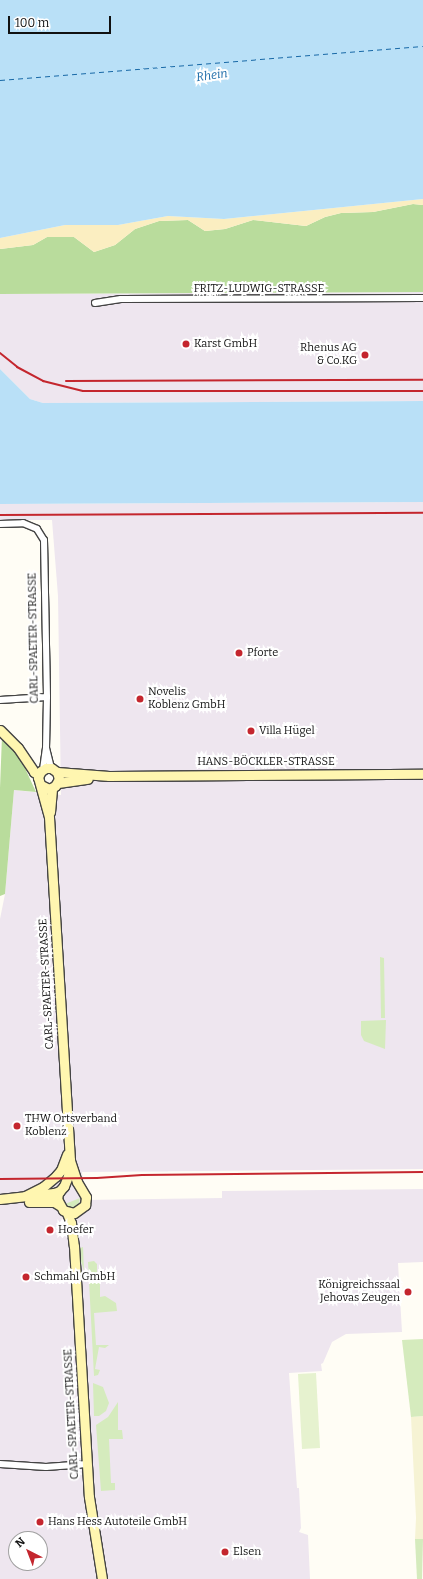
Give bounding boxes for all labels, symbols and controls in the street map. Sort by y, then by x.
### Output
scale bar [10,8,113,34]
text: 100 m [15,16,49,30]
water label: Rhein [195,67,229,85]
street label: FRITZ-LUDWIG-STRASSE [194,282,324,296]
place label: Karst GmbH [194,337,257,351]
marker: Karst GmbH [181,339,191,349]
place label: Rhenus AG & Co.KG [300,342,357,368]
marker: Rhenus AG & Co.KG [360,350,370,360]
street label: CARL-SPAETER-STRASSE [26,572,42,704]
place label: Pforte [247,646,278,660]
marker: Pforte [234,648,244,658]
place label: Novelis Koblenz GmbH [148,686,225,712]
marker: Novelis Koblenz GmbH [135,694,145,704]
place label: Villa Hügel [259,724,315,738]
marker: Villa Hügel [246,726,256,736]
street label: HANS-BÖCKLER-STRASSE [197,755,335,769]
street label: CARL-SPAETER-STRASSE [37,918,57,1050]
place label: THW Ortsverband Koblenz [25,1113,117,1139]
marker: THW Ortsverband Koblenz [12,1121,22,1131]
place label: Hoefer [58,1223,94,1237]
marker: Hoefer [45,1225,55,1235]
place label: Schmahl GmbH [34,1270,115,1284]
marker: Schmahl GmbH [21,1272,31,1282]
place label: Königreichssaal Jehovas Zeugen [318,1279,400,1305]
marker: Königreichssaal Jehovas Zeugen [403,1287,413,1297]
street label: CARL-SPAETER-STRASSE [62,1348,82,1480]
place label: Hans Hess Autoteile GmbH [48,1515,187,1529]
marker: Hans Hess Autoteile GmbH [35,1517,45,1527]
north arrow [8,1531,48,1571]
text: N [13,1535,28,1550]
place label: Elsen [233,1545,261,1559]
marker: Elsen [220,1547,230,1557]

